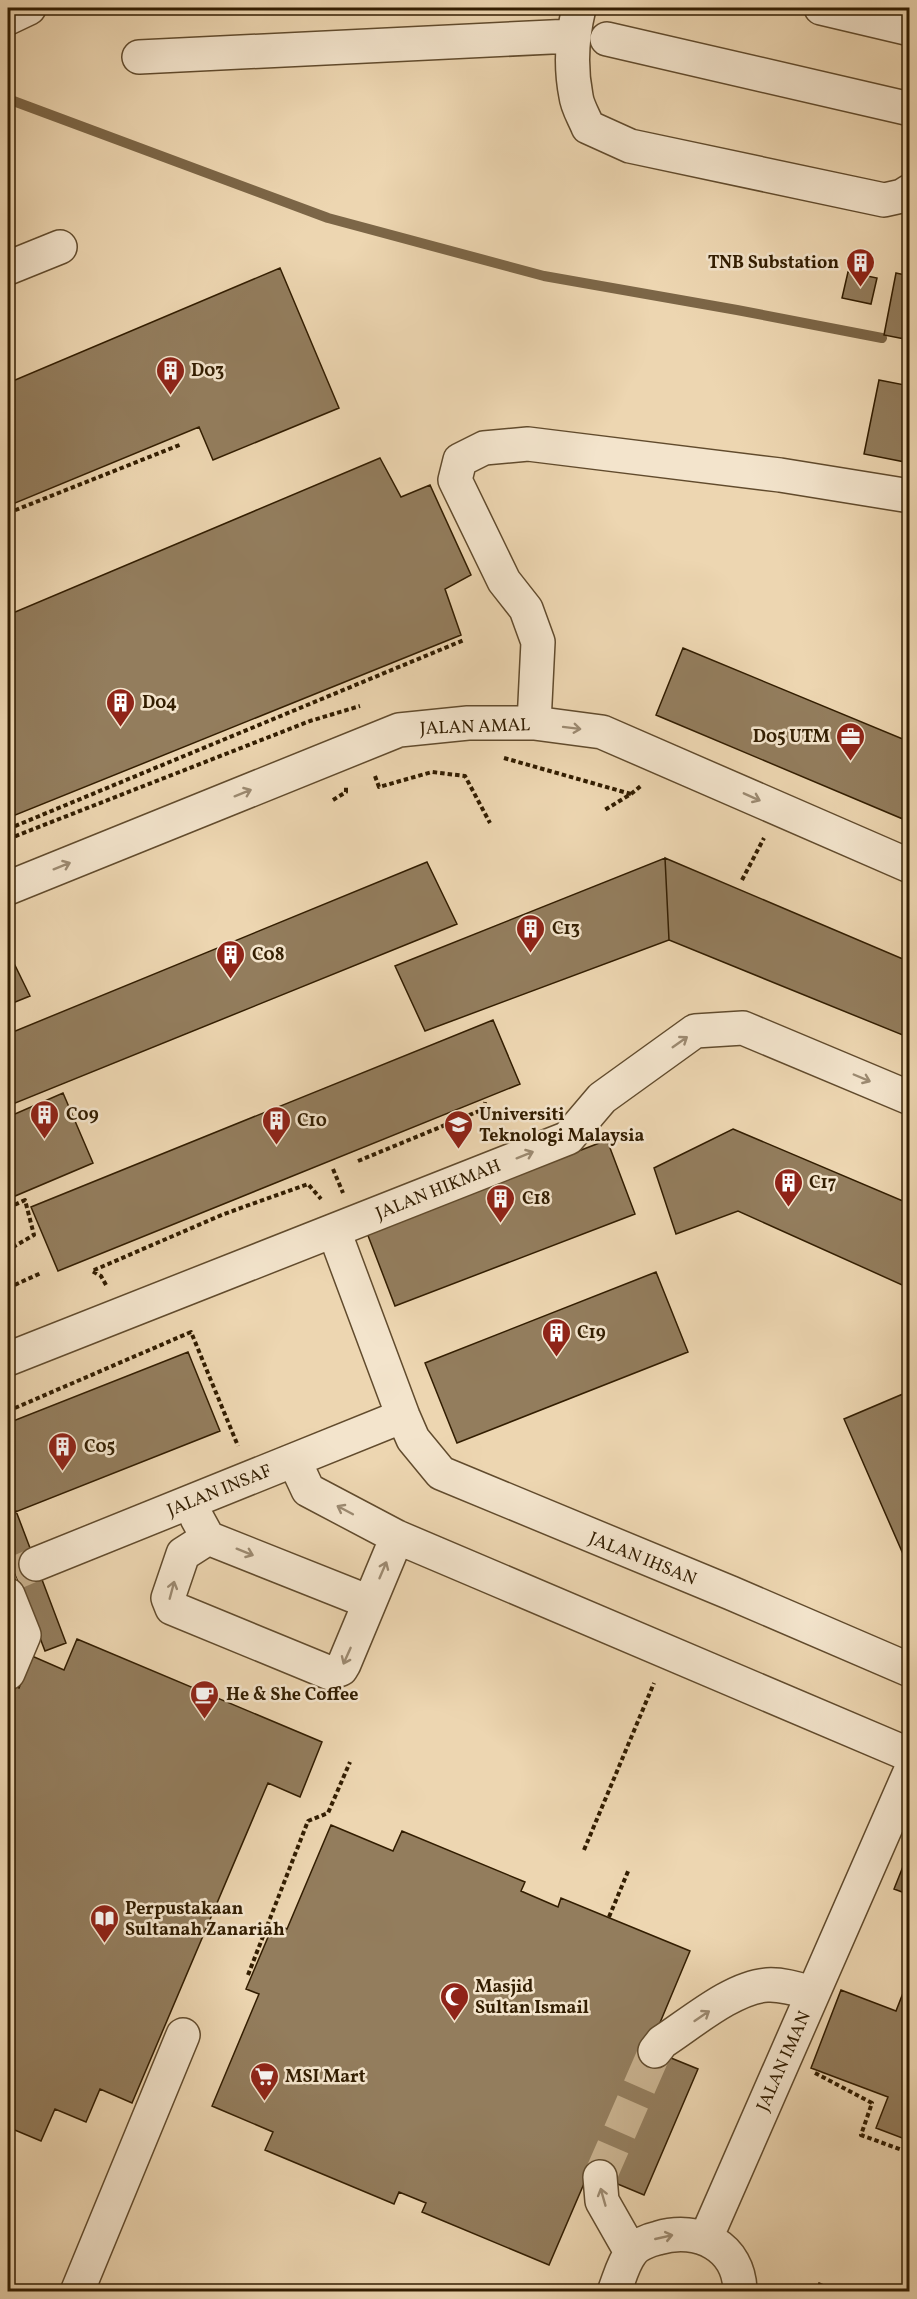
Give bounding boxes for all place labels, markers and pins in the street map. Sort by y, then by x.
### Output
building icon: TNB Substation [844,246,876,288]
place label: TNB Substation [708,251,839,276]
building icon: D03 [154,354,186,396]
place label: D03 [191,359,224,384]
building icon: D04 [105,686,137,728]
place label: D04 [142,691,177,716]
office icon: D05 UTM [835,720,867,762]
place label: D05 UTM [753,725,830,750]
building icon: C13 [515,912,547,954]
place label: C13 [552,917,580,942]
building icon: C08 [215,938,247,980]
place label: C08 [252,943,284,968]
building icon: C09 [29,1098,61,1140]
place label: C09 [66,1103,99,1128]
place label: Universiti Teknologi Malaysia [479,1103,645,1149]
building icon: C10 [260,1104,292,1146]
school or university icon: Universiti Teknologi Malaysia [442,1108,474,1150]
place label: C10 [297,1109,327,1134]
building icon: C17 [772,1166,804,1208]
place label: C17 [809,1171,837,1196]
building icon: C18 [485,1182,517,1224]
place label: C18 [522,1187,551,1212]
building icon: C19 [540,1316,572,1358]
place label: C19 [577,1321,606,1346]
building icon: C05 [47,1430,79,1472]
place label: C05 [84,1435,115,1460]
cafe icon: He & She Coffee [189,1678,221,1720]
place label: He & She Coffee [226,1683,358,1708]
place label: Perpustakaan Sultanah Zanariah [125,1897,285,1943]
library icon: Perpustakaan Sultanah Zanariah [88,1902,120,1944]
place label: Masjid Sultan Ismail [475,1975,589,2021]
mosque icon: Masjid Sultan Ismail [438,1980,470,2022]
supermarket icon: MSI Mart [248,2060,280,2102]
place label: MSI Mart [285,2065,366,2090]

